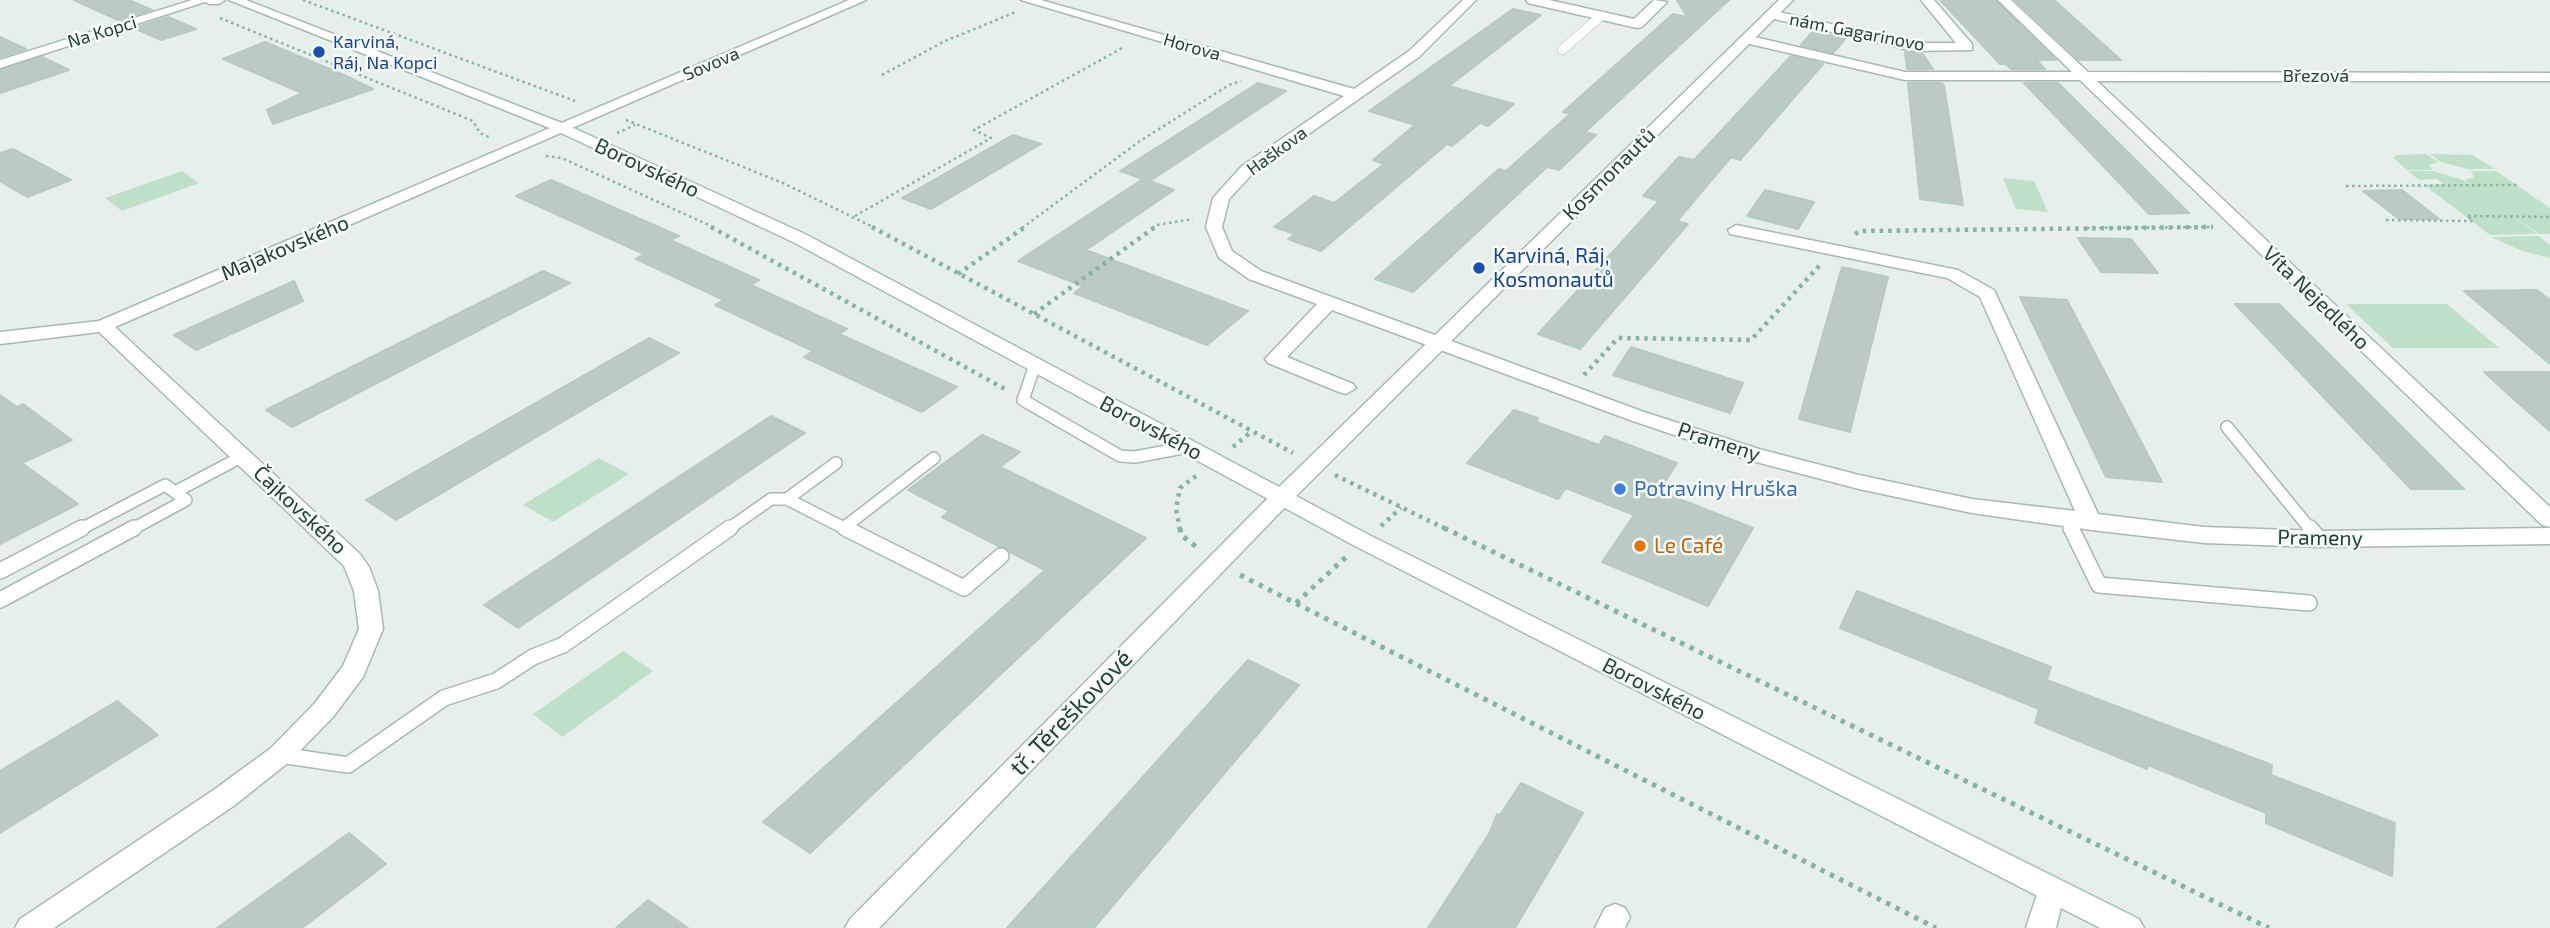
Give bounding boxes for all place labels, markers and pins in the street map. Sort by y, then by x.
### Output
place label: Karviná, Ráj, Na Kopci [333,31,438,74]
marker: Karviná, Ráj, Na Kopci [311,44,327,60]
place label: Karviná, Ráj, Kosmonautů [1493,243,1614,293]
marker: Karviná, Ráj, Kosmonautů [1471,260,1487,276]
place label: Potraviny Hruška [1634,476,1798,502]
marker: Potraviny Hruška [1612,481,1628,497]
place label: Le Café [1654,533,1723,559]
marker: Le Café [1632,538,1648,554]

